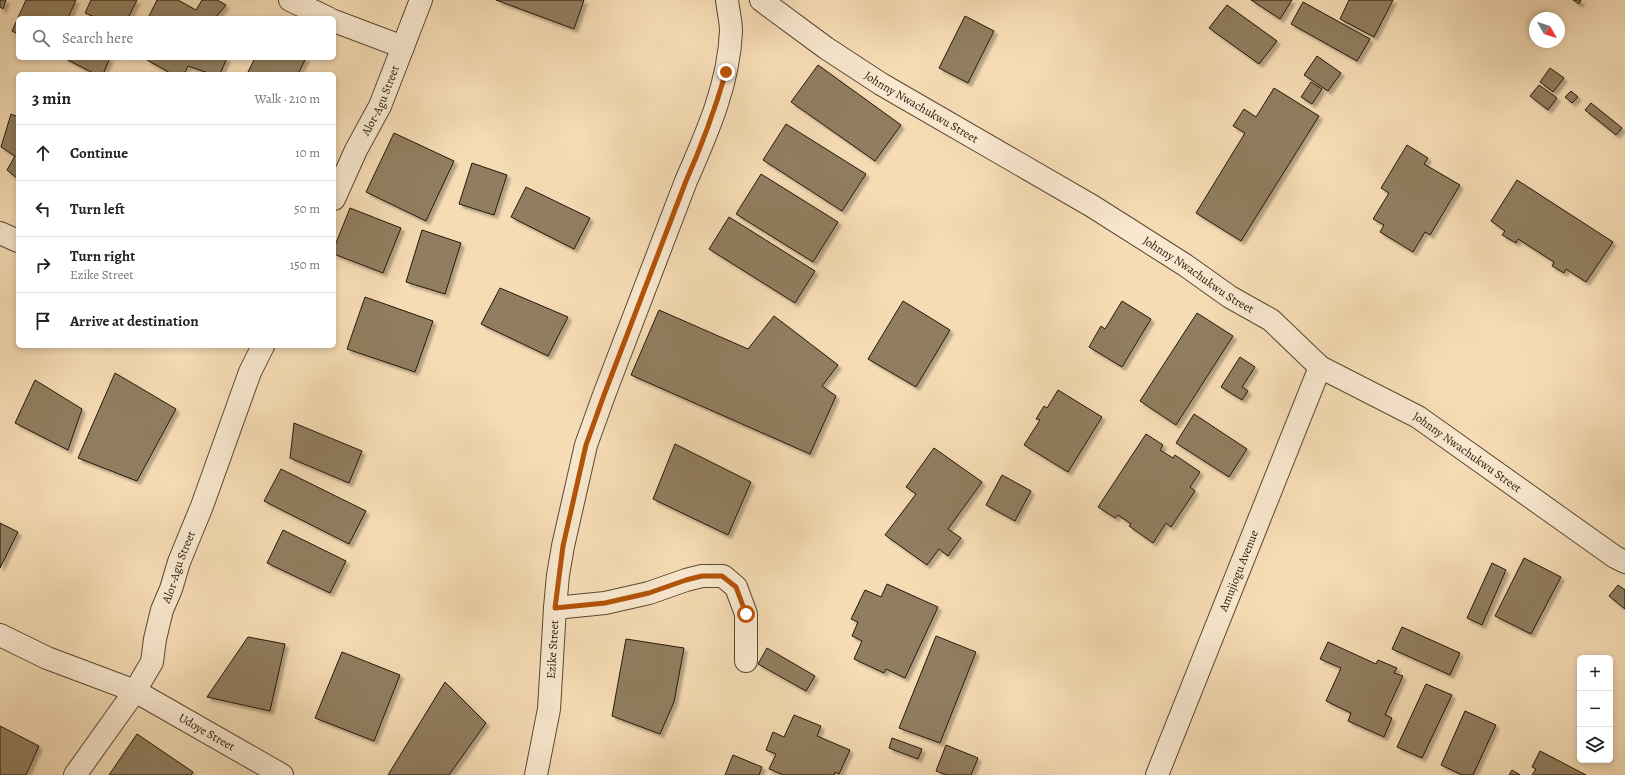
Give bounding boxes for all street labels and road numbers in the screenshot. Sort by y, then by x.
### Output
street label: Alor-Agu Street [357,63,403,139]
street label: Johnny Nwachukwu Street [861,67,981,147]
street label: Johnny Nwachukwu Street [1140,232,1257,317]
street label: Johnny Nwachukwu Street [1410,408,1525,496]
street label: Amujiogu Avenue [1215,528,1262,615]
street label: Alor-Agu Street [158,529,199,606]
street label: Ezike Street [543,619,562,679]
street label: Udoye Street [176,710,238,755]

